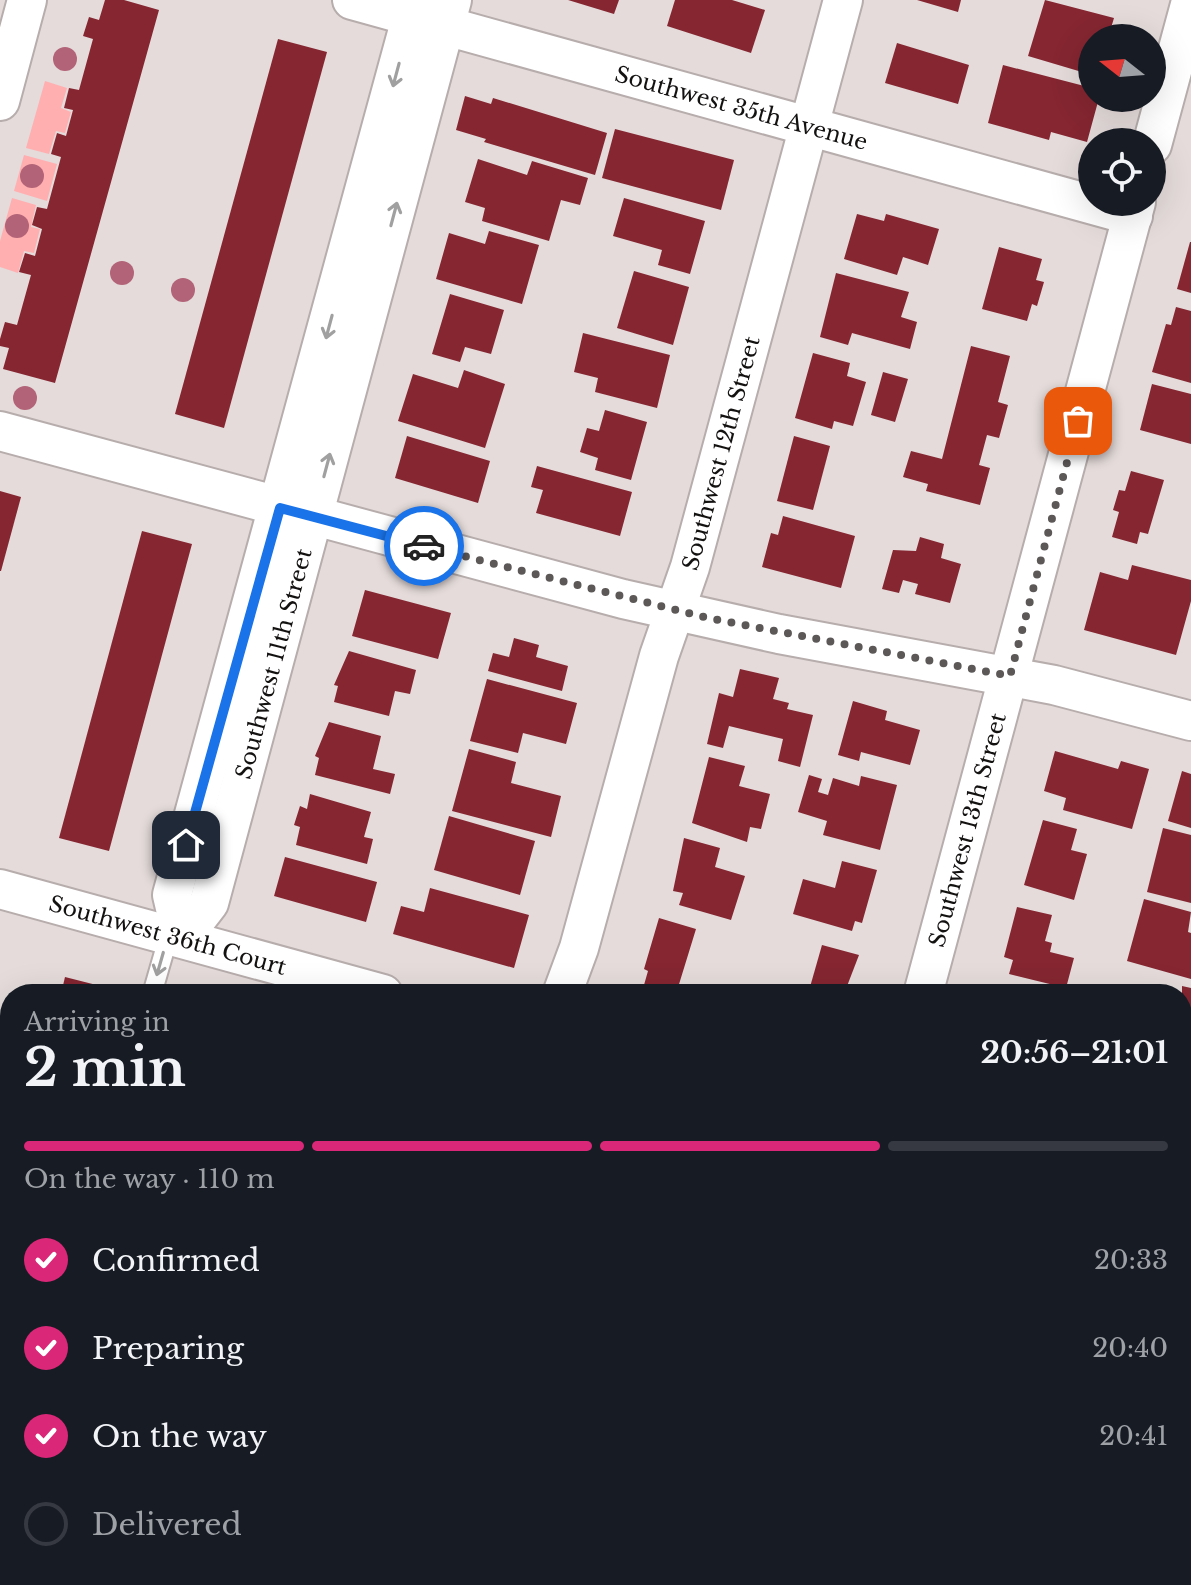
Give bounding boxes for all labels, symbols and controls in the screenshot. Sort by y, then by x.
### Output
north arrow [1078,24,1166,112]
map controls [1078,24,1166,216]
street label: Southwest 35th Avenue [612,60,871,156]
one-way arrow [387,62,402,88]
button: locate [1078,128,1166,216]
one-way arrow [387,201,402,227]
one-way arrow [320,313,335,339]
street label: Southwest 12th Street [677,333,766,573]
pin [1044,387,1112,455]
icon: bag [1056,399,1100,443]
one-way arrow [320,453,335,479]
courier [384,506,464,586]
icon: car [402,524,446,568]
street label: Southwest 11th Street [230,545,318,782]
street label: Southwest 13th Street [923,709,1012,950]
pin [152,811,220,879]
icon: home [164,823,208,867]
street label: Southwest 36th Court [46,890,290,981]
one-way arrow [152,951,167,977]
text: Arriving in [24,1006,170,1038]
text: 20:56–21:01 [980,1034,1168,1071]
text: 2 min [24,1036,186,1100]
text: On the way · 110 m [24,1163,274,1195]
icon: check [24,1238,68,1282]
text: Confirmed [92,1242,260,1279]
text: 20:33 [1094,1244,1168,1276]
icon: check [24,1326,68,1370]
text: Preparing [92,1330,244,1367]
text: 20:40 [1092,1332,1168,1364]
icon: check [24,1414,68,1458]
text: On the way [92,1418,267,1455]
text: 20:41 [1099,1420,1168,1452]
text: Delivered [92,1506,242,1543]

